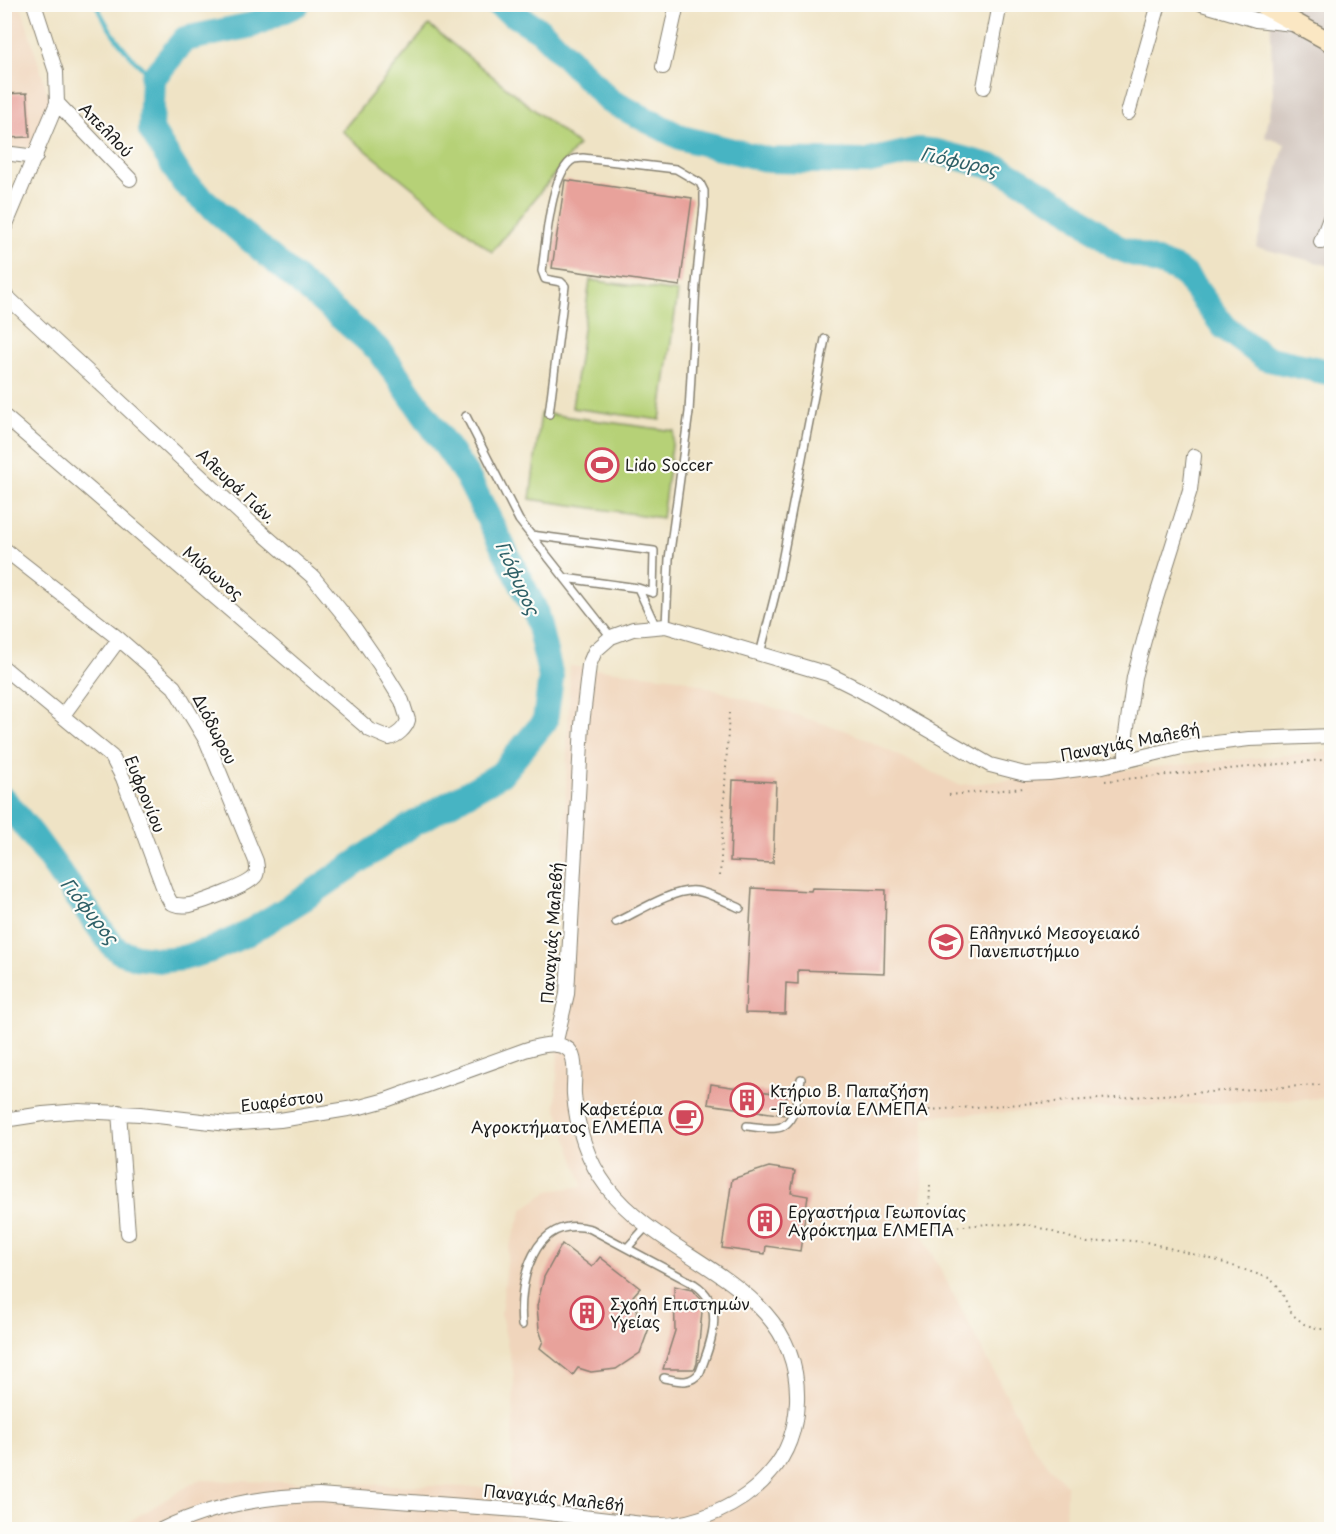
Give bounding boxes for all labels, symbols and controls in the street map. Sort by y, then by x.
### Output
street label: Απελλού [74,96,139,162]
water label: Γιόφυρος [918,139,1002,182]
street label: Αλευρά Γιάν. [192,442,282,528]
sports icon: Lido Soccer [584,447,620,483]
place label: Lido Soccer [625,452,713,476]
water label: Γιόφυρος [489,536,548,620]
street label: Μύρωνος [178,540,249,605]
street label: Διόδωρου [188,689,244,768]
street label: Παναγιάς Μαλεβή [1058,716,1202,766]
street label: Ευφρονίου [120,751,172,836]
street label: Παναγιάς Μαλεβή [534,861,568,1004]
water label: Γιόφυρος [55,871,127,951]
place label: Ελληνικό Μεσογειακό Πανεπιστήμιο [969,920,1140,962]
school or university icon: Ελληνικό Μεσογειακό Πανεπιστήμιο [928,924,964,960]
place label: Κτήριο Β. Παπαζήση -Γεωπονία ΕΛΜΕΠΑ [770,1078,929,1120]
building icon: Κτήριο Β. Παπαζήση -Γεωπονία ΕΛΜΕΠΑ [729,1082,765,1118]
street label: Ευαρέστου [239,1083,325,1117]
place label: Καφετέρια Αγροκτήματος ΕΛΜΕΠΑ [471,1096,663,1138]
cafe icon: Καφετέρια Αγροκτήματος ΕΛΜΕΠΑ [668,1100,704,1136]
place label: Εργαστήρια Γεωπονίας Αγρόκτημα ΕΛΜΕΠΑ [788,1199,966,1241]
building icon: Εργαστήρια Γεωπονίας Αγρόκτημα ΕΛΜΕΠΑ [747,1203,783,1239]
place label: Σχολή Επιστημών Υγείας [610,1291,750,1333]
building icon: Σχολή Επιστημών Υγείας [569,1295,605,1331]
street label: Παναγιάς Μαλεβή [482,1478,626,1516]

